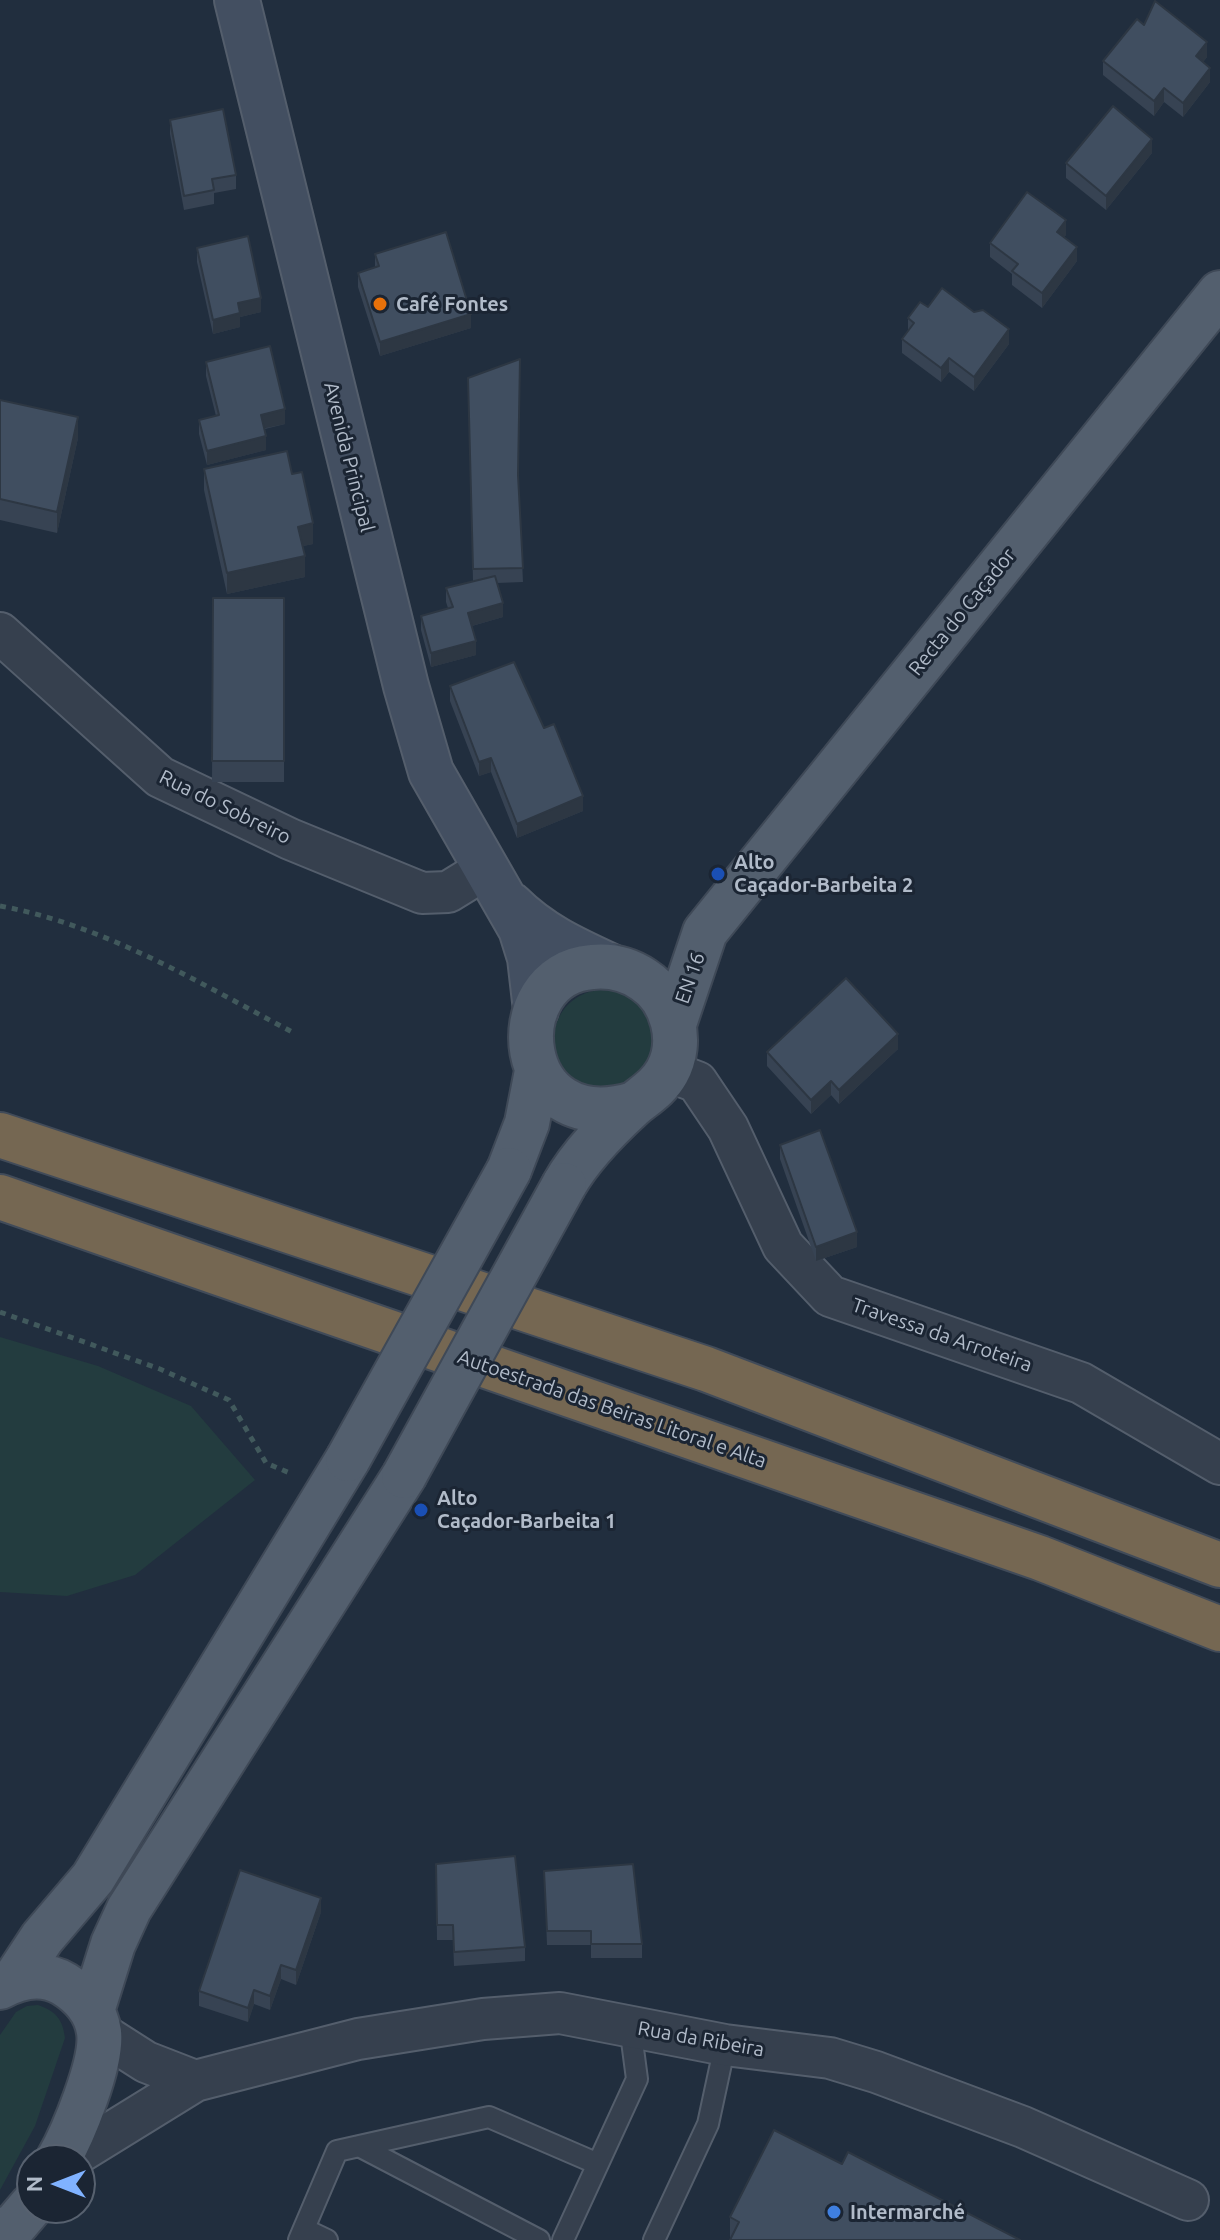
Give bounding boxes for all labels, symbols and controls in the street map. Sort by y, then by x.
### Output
place label: Café Fontes [396,292,508,316]
marker: Café Fontes [371,295,389,313]
street label: Avenida Principal [319,380,379,534]
street label: Recta do Caçador [903,544,1021,680]
street label: Rua do Sobreiro [155,765,295,849]
place label: Alto Caçador-Barbeita 2 [734,850,913,897]
marker: Alto Caçador-Barbeita 2 [709,865,727,883]
street label: EN 16 [670,949,710,1007]
street label: Travessa da Arroteira [849,1293,1035,1377]
street label: Autoestrada das Beiras Litoral e Alta [454,1345,770,1473]
place label: Alto Caçador-Barbeita 1 [437,1486,616,1533]
marker: Alto Caçador-Barbeita 1 [412,1501,430,1519]
street label: Rua da Ribeira [636,2016,766,2062]
north arrow [16,2144,96,2224]
text: N [21,2176,46,2192]
place label: Intermarché [850,2200,965,2224]
marker: Intermarché [825,2203,843,2221]

